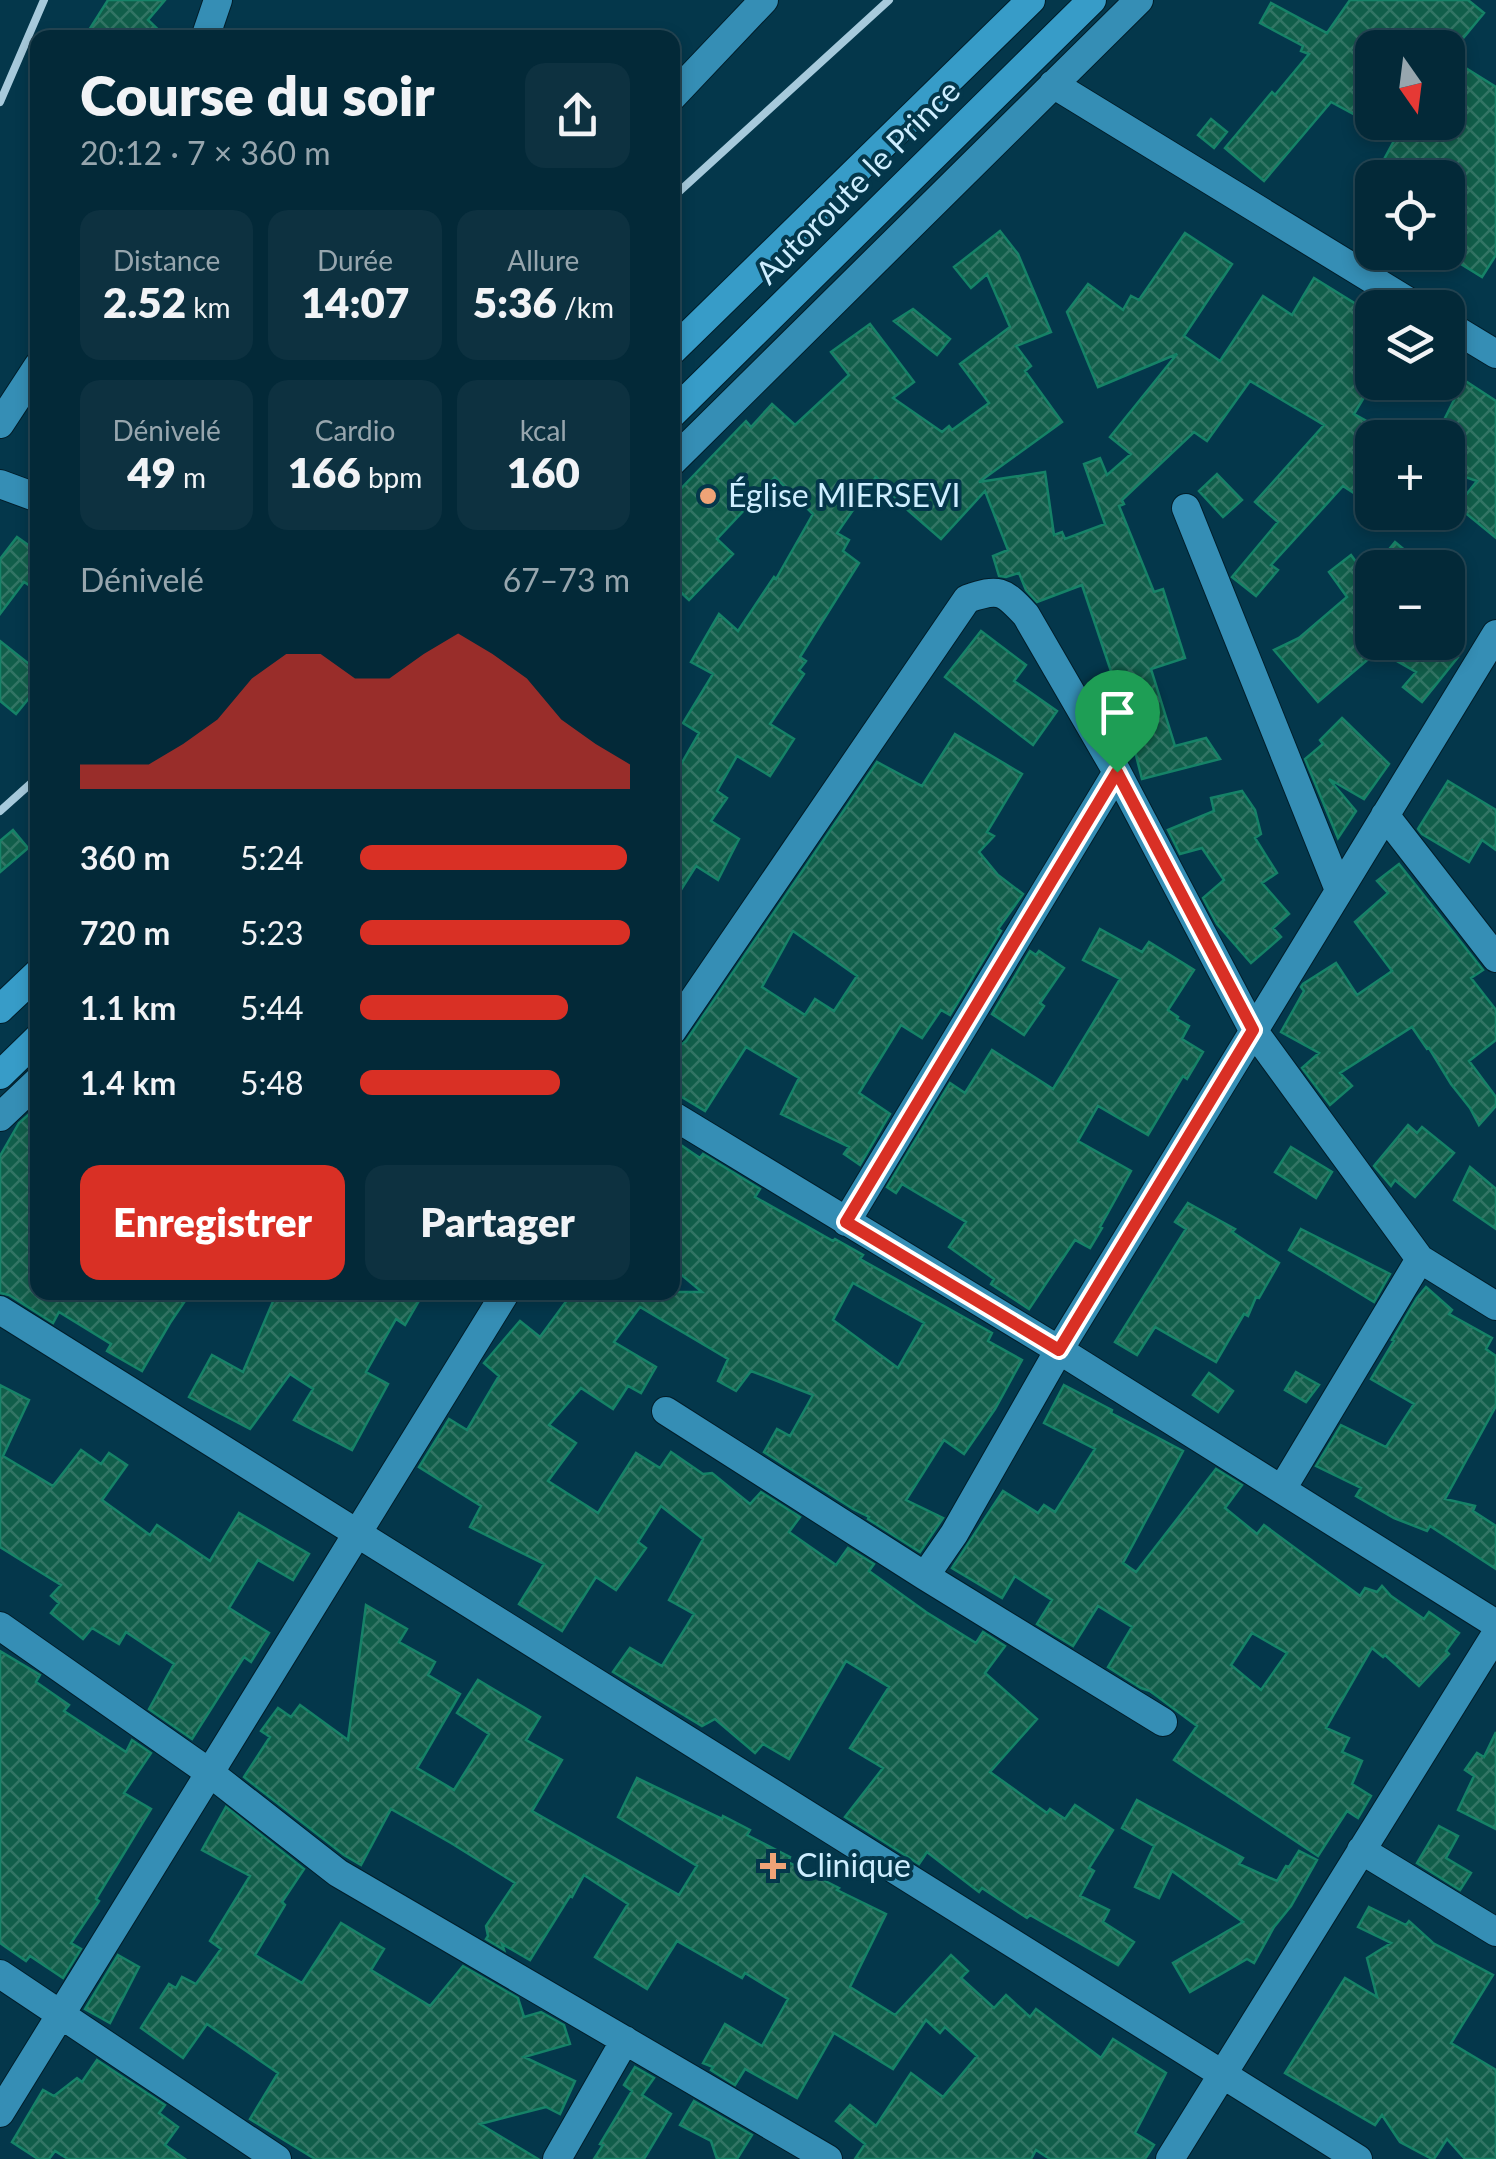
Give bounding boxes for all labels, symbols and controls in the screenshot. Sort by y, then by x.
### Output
north arrow [1355,30,1465,140]
map controls [1355,30,1465,660]
text: Course du soir [80,62,434,128]
button: share [525,63,630,168]
street label: Autoroute le Prince [747,71,967,291]
text: 20:12 · 7 × 360 m [80,133,331,172]
button: locate [1355,160,1465,270]
text: Distance [113,243,220,277]
text: Durée [317,243,393,277]
text: Allure [507,243,579,277]
text: 2.52 [103,277,186,327]
text: 14:07 [301,277,409,327]
text: 5:36 [473,277,557,327]
text: km [186,290,230,324]
text: /km [557,290,614,324]
button: layers [1355,290,1465,400]
text: Dénivelé [112,413,221,447]
text: Cardio [315,413,395,447]
text: kcal [520,413,567,447]
button: + [1355,420,1465,530]
text: 49 [127,447,176,497]
text: 166 [288,447,361,497]
text: 160 [507,447,580,497]
text: m [176,460,206,494]
text: bpm [361,460,422,494]
place label: Église MIERSEVI [728,475,961,514]
marker: Église MIERSEVI [697,485,719,507]
button: − [1355,550,1465,660]
text: Dénivelé [80,560,204,599]
text: 67–73 m [503,560,630,599]
pin [1075,670,1160,773]
icon: arrive [1090,685,1145,740]
text: 360 m [80,838,170,877]
text: 5:24 [240,838,304,877]
text: 720 m [80,913,170,952]
text: 5:23 [240,913,304,952]
text: 1.1 km [80,988,176,1027]
text: 5:44 [240,988,304,1027]
text: 1.4 km [80,1063,176,1102]
text: 5:48 [240,1063,304,1102]
button: Enregistrer [80,1165,345,1280]
button: Partager [365,1165,630,1280]
place label: Clinique [796,1845,911,1884]
marker: Clinique [760,1853,786,1879]

